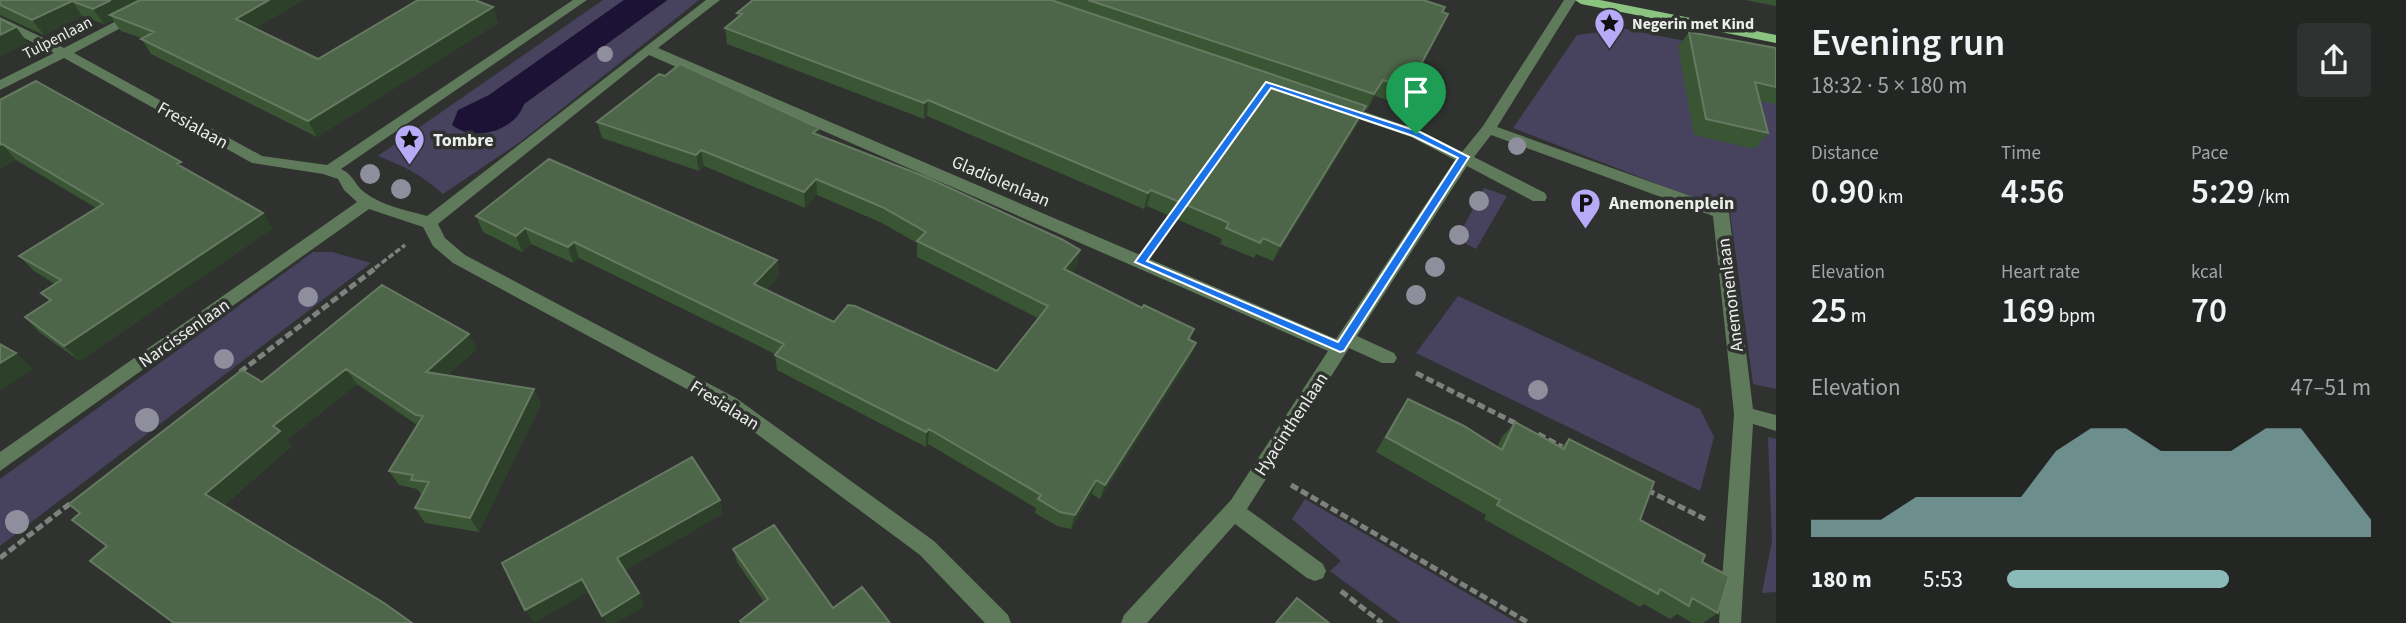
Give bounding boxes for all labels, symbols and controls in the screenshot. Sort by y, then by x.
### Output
place icon: Negerin met Kind [1592,6,1626,50]
street label: Tulpenlaan [19,11,96,65]
place label: Negerin met Kind [1632,13,1754,35]
text: Evening run [1811,16,2005,70]
button: share [2297,23,2371,97]
pin [1386,62,1446,134]
text: 18:32 · 5 × 180 m [1811,69,1967,102]
icon: arrive [1397,73,1435,111]
street label: Fresialaan [153,96,233,155]
place icon: Tombre [393,123,427,167]
place label: Tombre [433,128,494,153]
text: Distance [1811,140,1879,167]
text: Time [2001,140,2041,167]
text: Pace [2191,140,2228,167]
street label: Gladiolenlaan [948,149,1054,213]
text: 0.90 [1811,167,1875,217]
text: 4:56 [2001,167,2065,217]
text: 5:29 [2191,167,2255,217]
text: km [1875,184,1903,211]
text: /km [2255,184,2290,211]
parking icon: Anemonenplein [1569,186,1603,230]
place label: Anemonenplein [1608,191,1734,216]
street label: Anemonenlaan [1711,237,1750,353]
text: Elevation [1811,259,1885,286]
text: Heart rate [2001,259,2080,286]
text: kcal [2191,259,2223,286]
text: 25 [1811,286,1847,336]
text: 169 [2001,286,2055,336]
text: 70 [2191,286,2227,336]
street label: Narcissenlaan [134,293,235,374]
text: m [1847,303,1866,330]
text: bpm [2055,303,2095,330]
street label: Hyacinthenlaan [1249,368,1334,481]
text: Elevation [1811,371,1901,404]
text: 47–51 m [2291,371,2371,404]
street label: Fresialaan [685,374,764,436]
text: 180 m [1811,563,1872,596]
text: 5:53 [1923,563,1963,596]

